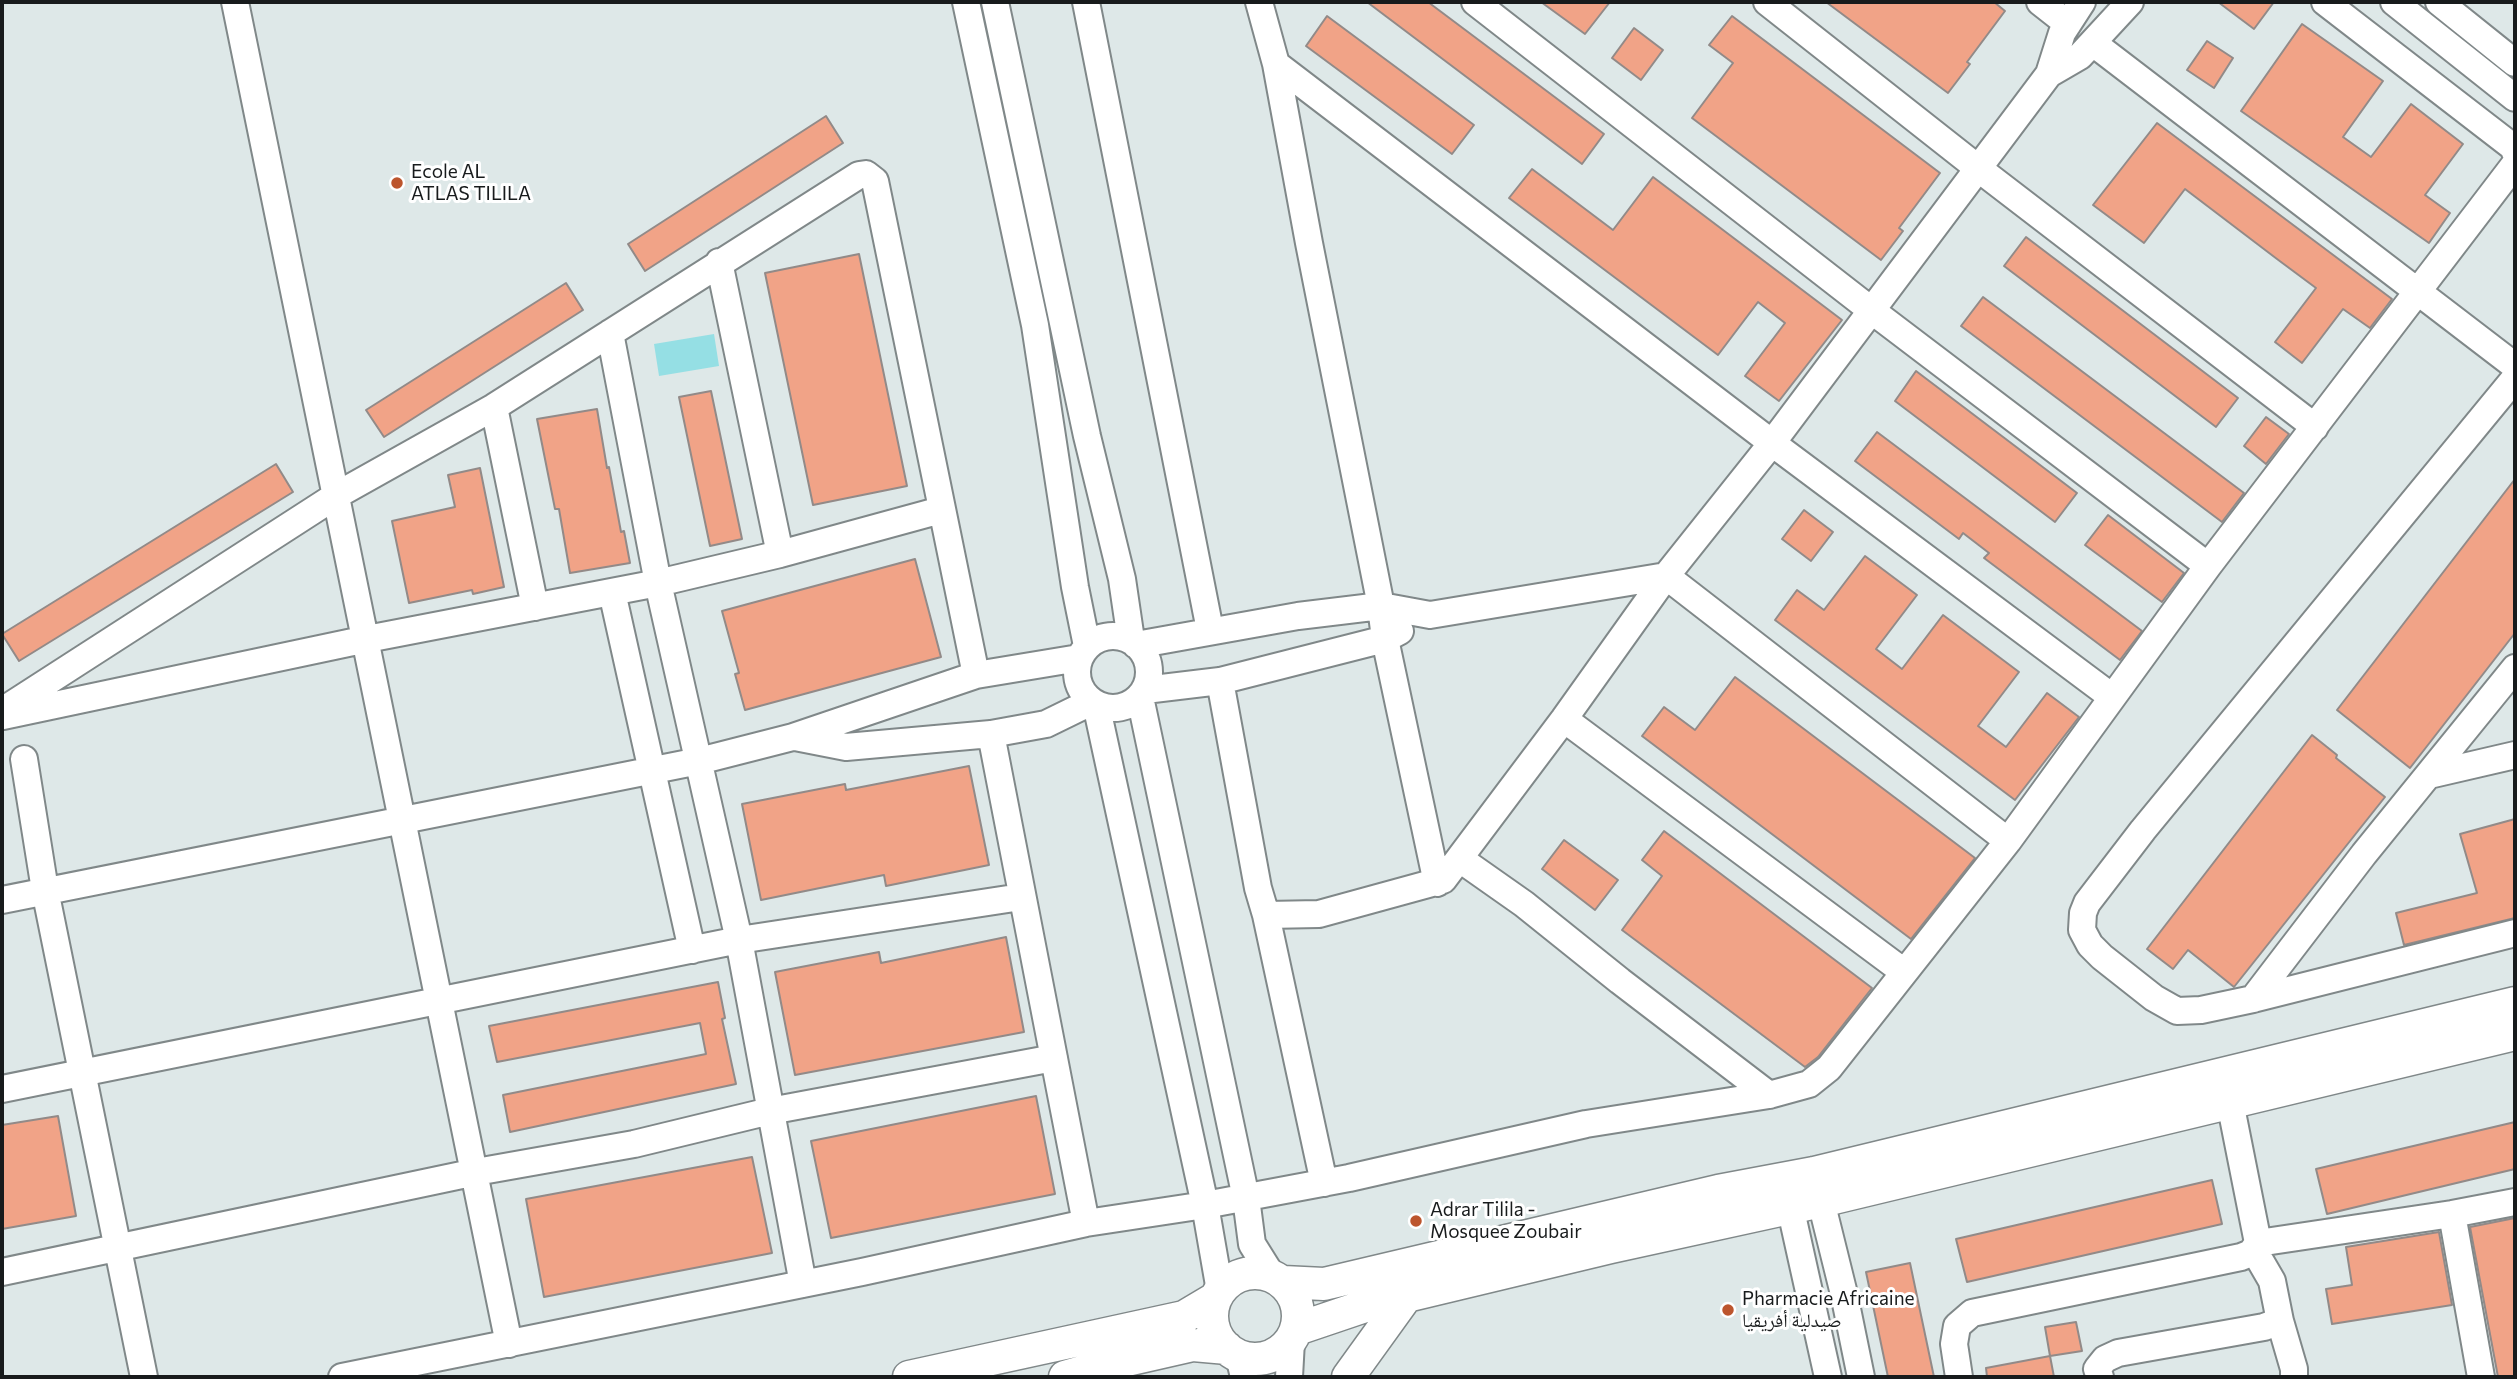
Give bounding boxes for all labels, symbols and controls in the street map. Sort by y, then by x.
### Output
place label: Ecole AL ATLAS TILILA [411,161,531,205]
marker: Ecole AL ATLAS TILILA [389,175,405,191]
place label: Adrar Tilila - Mosquee Zoubair [1430,1199,1582,1243]
marker: Adrar Tilila - Mosquee Zoubair [1408,1213,1424,1229]
place label: Pharmacie Africaine صيدلية أفريقيا [1742,1288,1915,1332]
marker: Pharmacie Africaine صيدلية أفريقيا [1720,1302,1736,1318]

